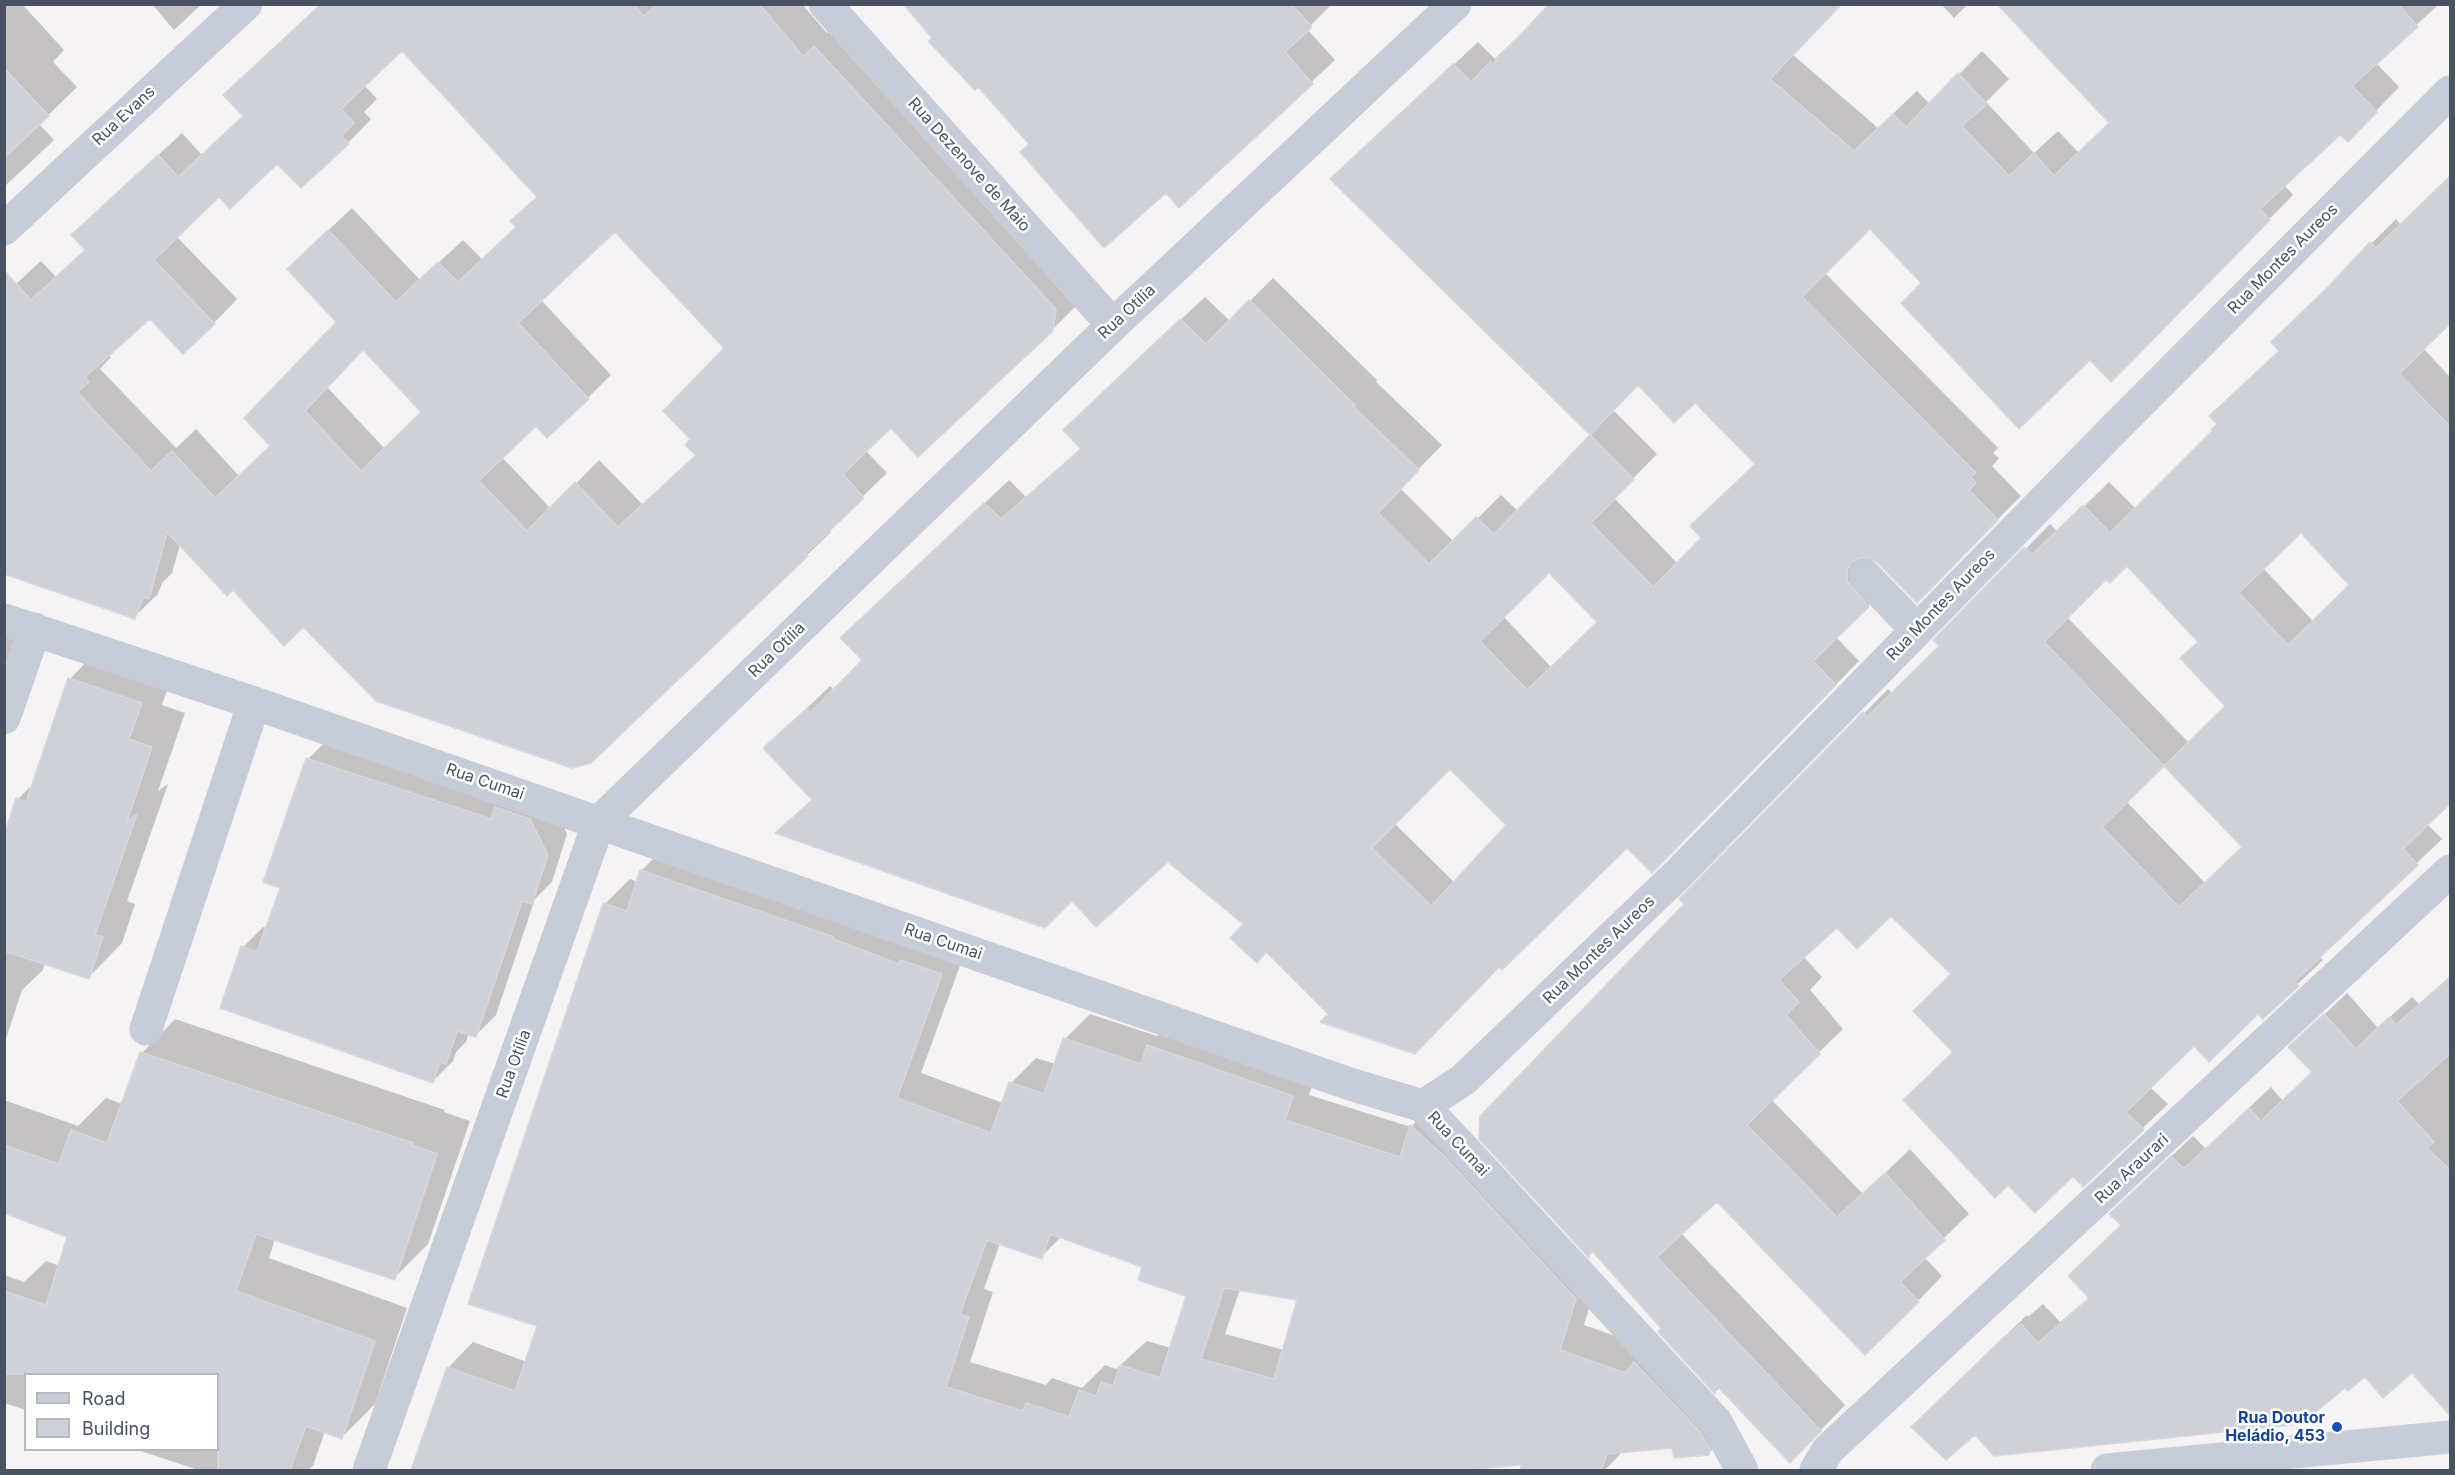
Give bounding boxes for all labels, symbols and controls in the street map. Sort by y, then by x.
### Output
street label: Rua Evans [89,82,159,150]
street label: Rua Dezenove de Maio [904,94,1034,236]
street label: Rua Montes Aureos [2224,200,2342,318]
street label: Rua Otília [1094,281,1160,343]
street label: Rua Montes Aureos [1883,545,1999,665]
street label: Rua Otília [745,618,809,682]
street label: Rua Cumai [443,760,527,804]
street label: Rua Montes Aureos [1539,892,1659,1008]
street label: Rua Cumai [901,920,985,964]
street label: Rua Otília [493,1027,535,1101]
street label: Rua Cumai [1423,1108,1493,1180]
street label: Rua Araurari [2091,1130,2173,1208]
legend [24,1373,219,1451]
text: Road [82,1388,125,1409]
place label: Rua Doutor Heládio, 453 [2225,1408,2325,1446]
text: Building [82,1418,150,1439]
marker: Rua Doutor Heládio, 453 [2330,1420,2344,1434]

